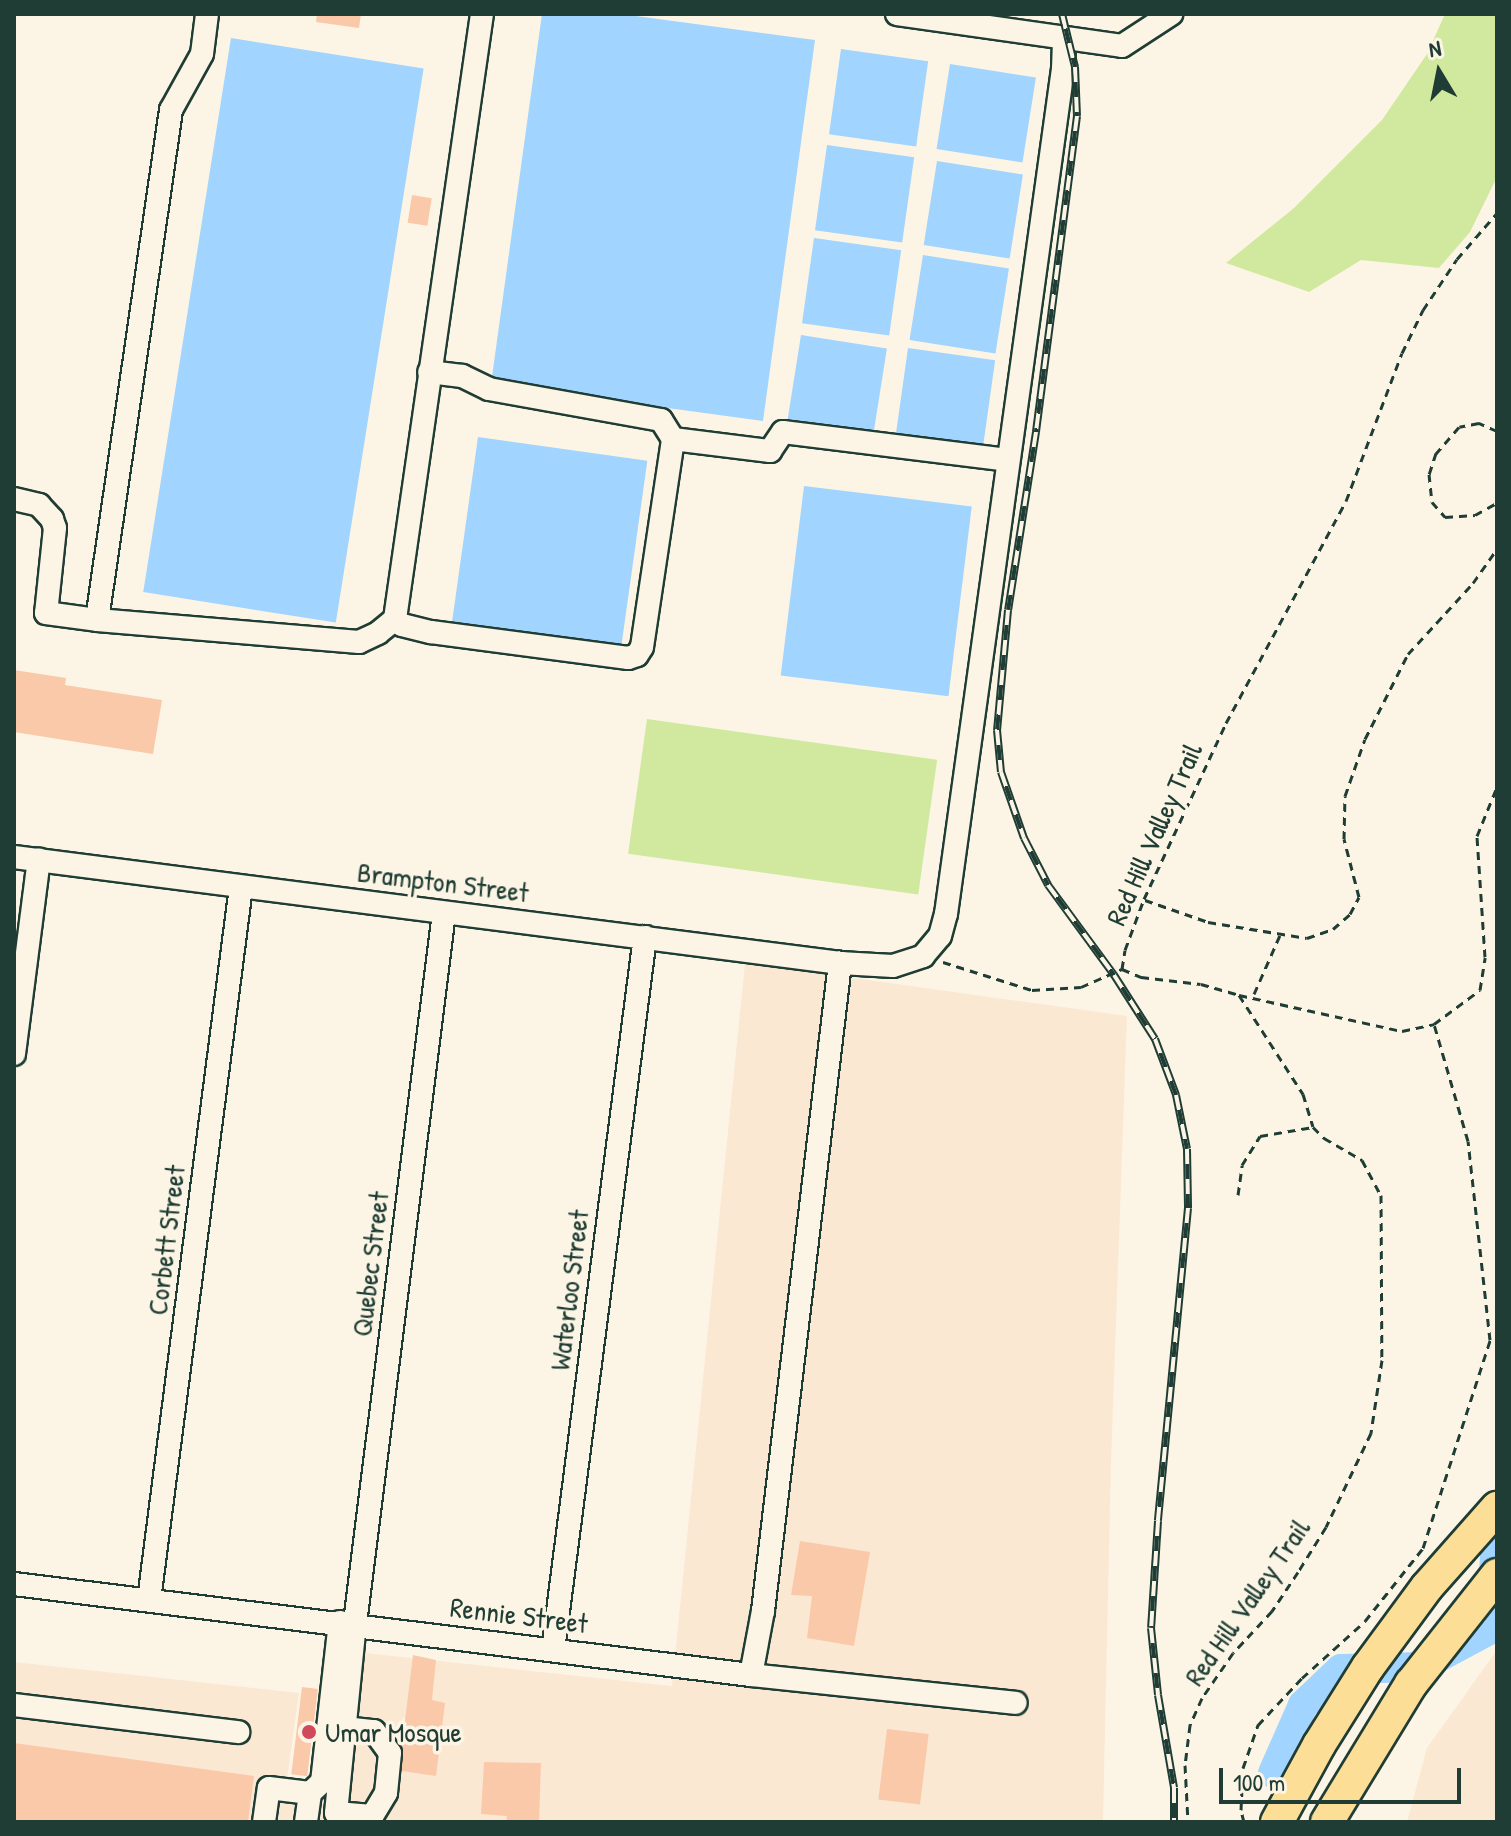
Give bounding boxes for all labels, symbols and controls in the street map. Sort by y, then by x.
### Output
north arrow [1399,32,1479,112]
text: N [1426,33,1443,64]
street label: Red Hill Valley Trail [1099,738,1209,930]
street label: Brampton Street [356,855,530,909]
street label: Corbett Street [140,1163,192,1317]
street label: Quebec Street [344,1190,396,1338]
street label: Waterloo Street [542,1208,596,1372]
street label: Red Hill Valley Trail [1177,1512,1317,1692]
street label: Rennie Street [448,1590,590,1640]
place label: Umar Mosque [325,1715,462,1749]
marker: Umar Mosque [300,1723,318,1741]
scale bar [1223,1752,1465,1802]
text: 100 m [1233,1766,1285,1798]

